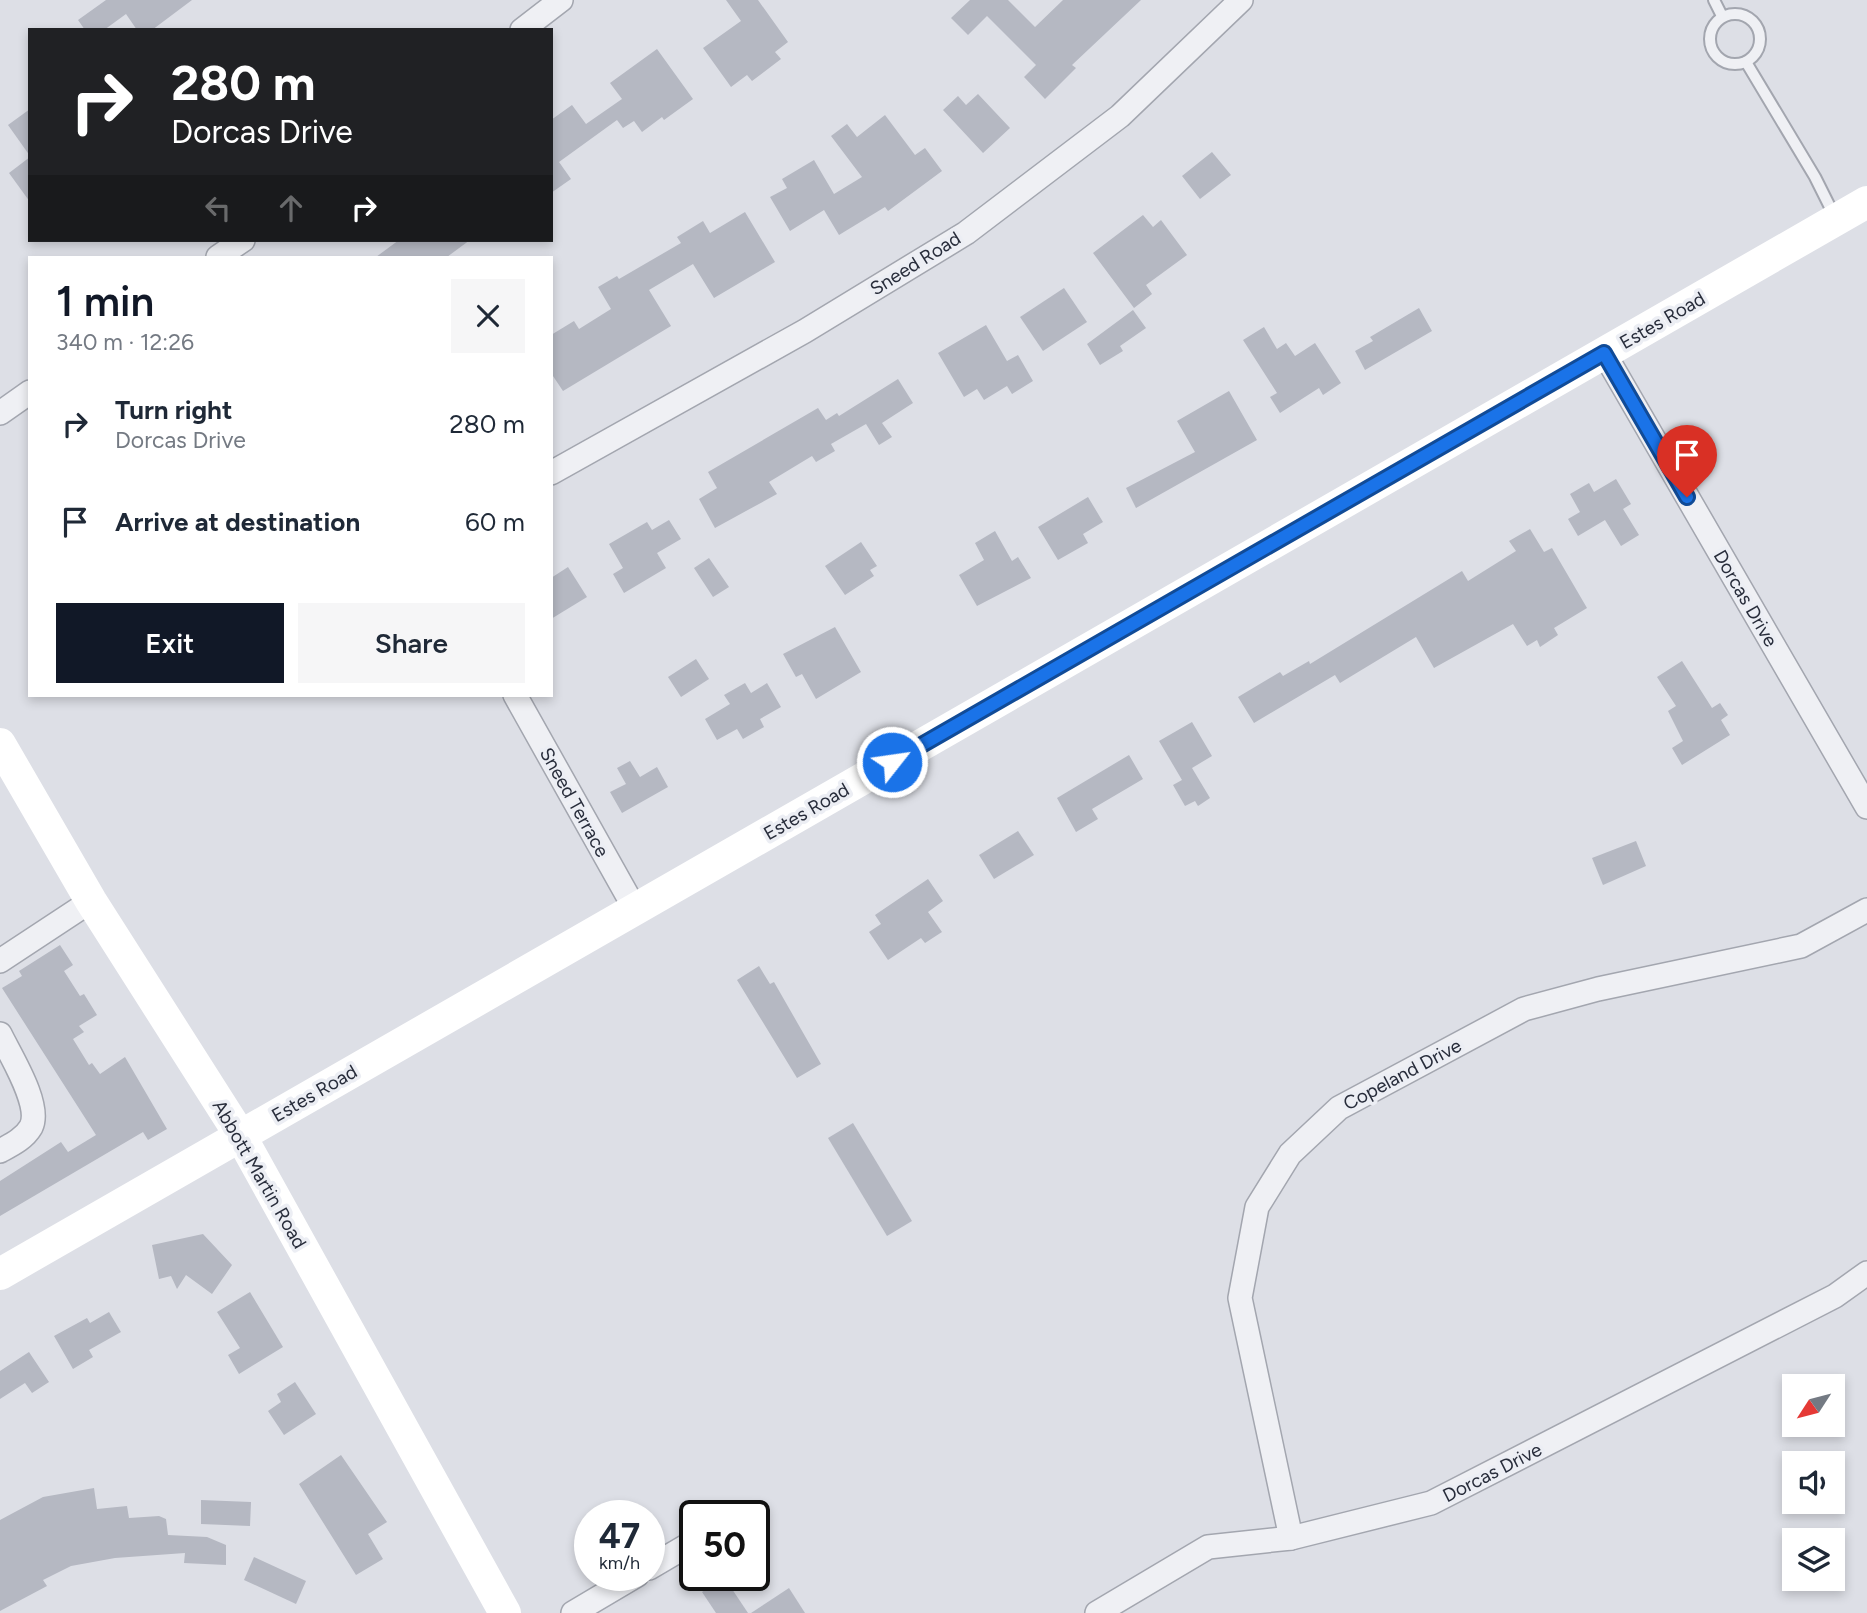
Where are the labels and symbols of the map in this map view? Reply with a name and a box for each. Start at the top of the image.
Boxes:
street label: Sneed Road [866,226,965,300]
street label: Estes Road [1615,287,1709,354]
pin [1657,425,1717,497]
street label: Dorcas Drive [1709,546,1783,651]
position arrow [855,725,929,799]
street label: Sneed Terrace [535,743,614,861]
street label: Estes Road [759,778,853,845]
street label: Copeland Drive [1339,1034,1465,1115]
street label: Estes Road [267,1060,361,1127]
street label: Abbott Martin Road [208,1096,312,1253]
north arrow [1782,1374,1844,1437]
street label: Dorcas Drive [1439,1438,1546,1507]
speed limit sign: 50 [679,1500,770,1591]

